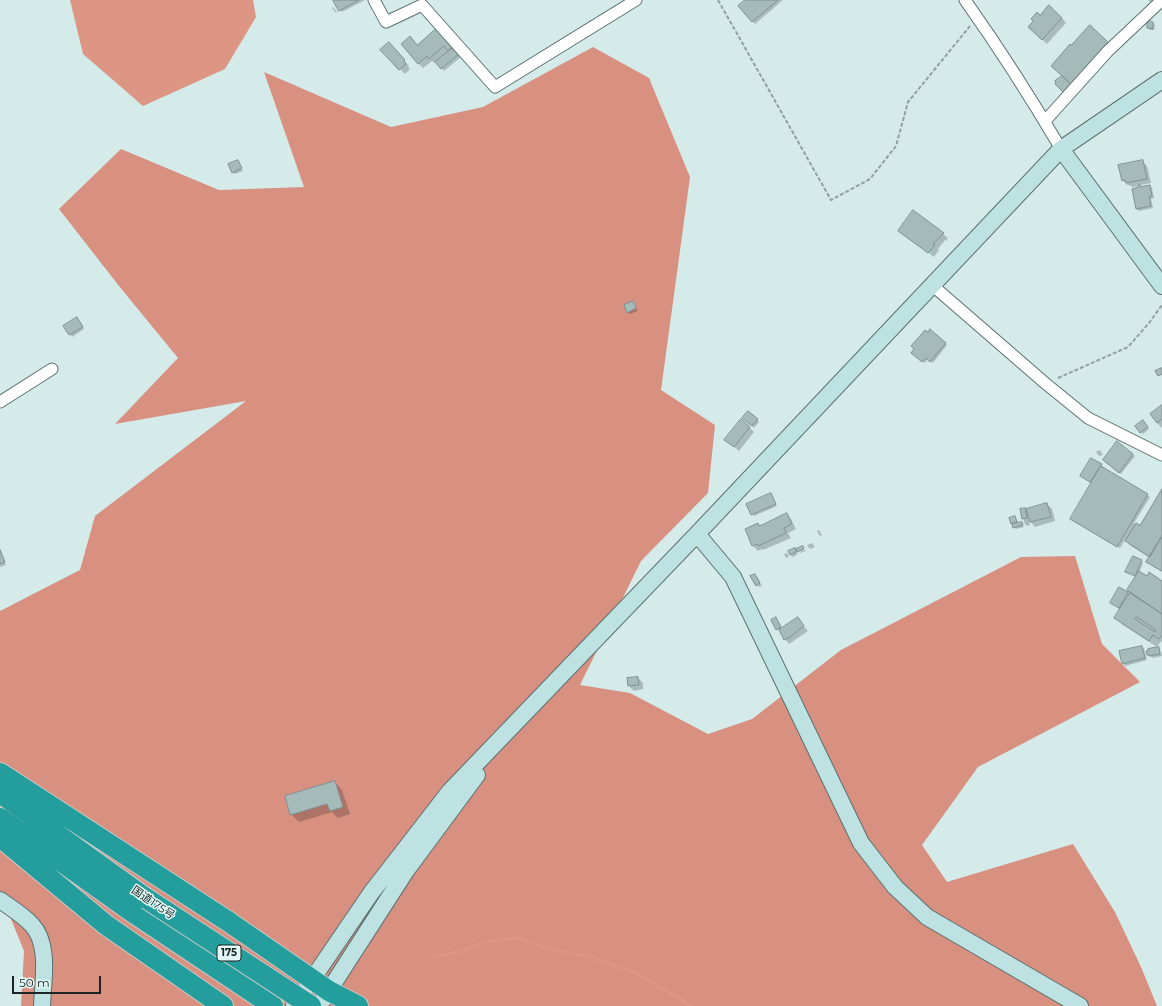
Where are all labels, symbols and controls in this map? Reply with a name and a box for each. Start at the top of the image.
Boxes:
street label: 国道175号 [129,884,177,922]
road number: 175 [217,945,241,961]
scale bar [14,968,103,994]
text: 50 m [19,975,50,990]

